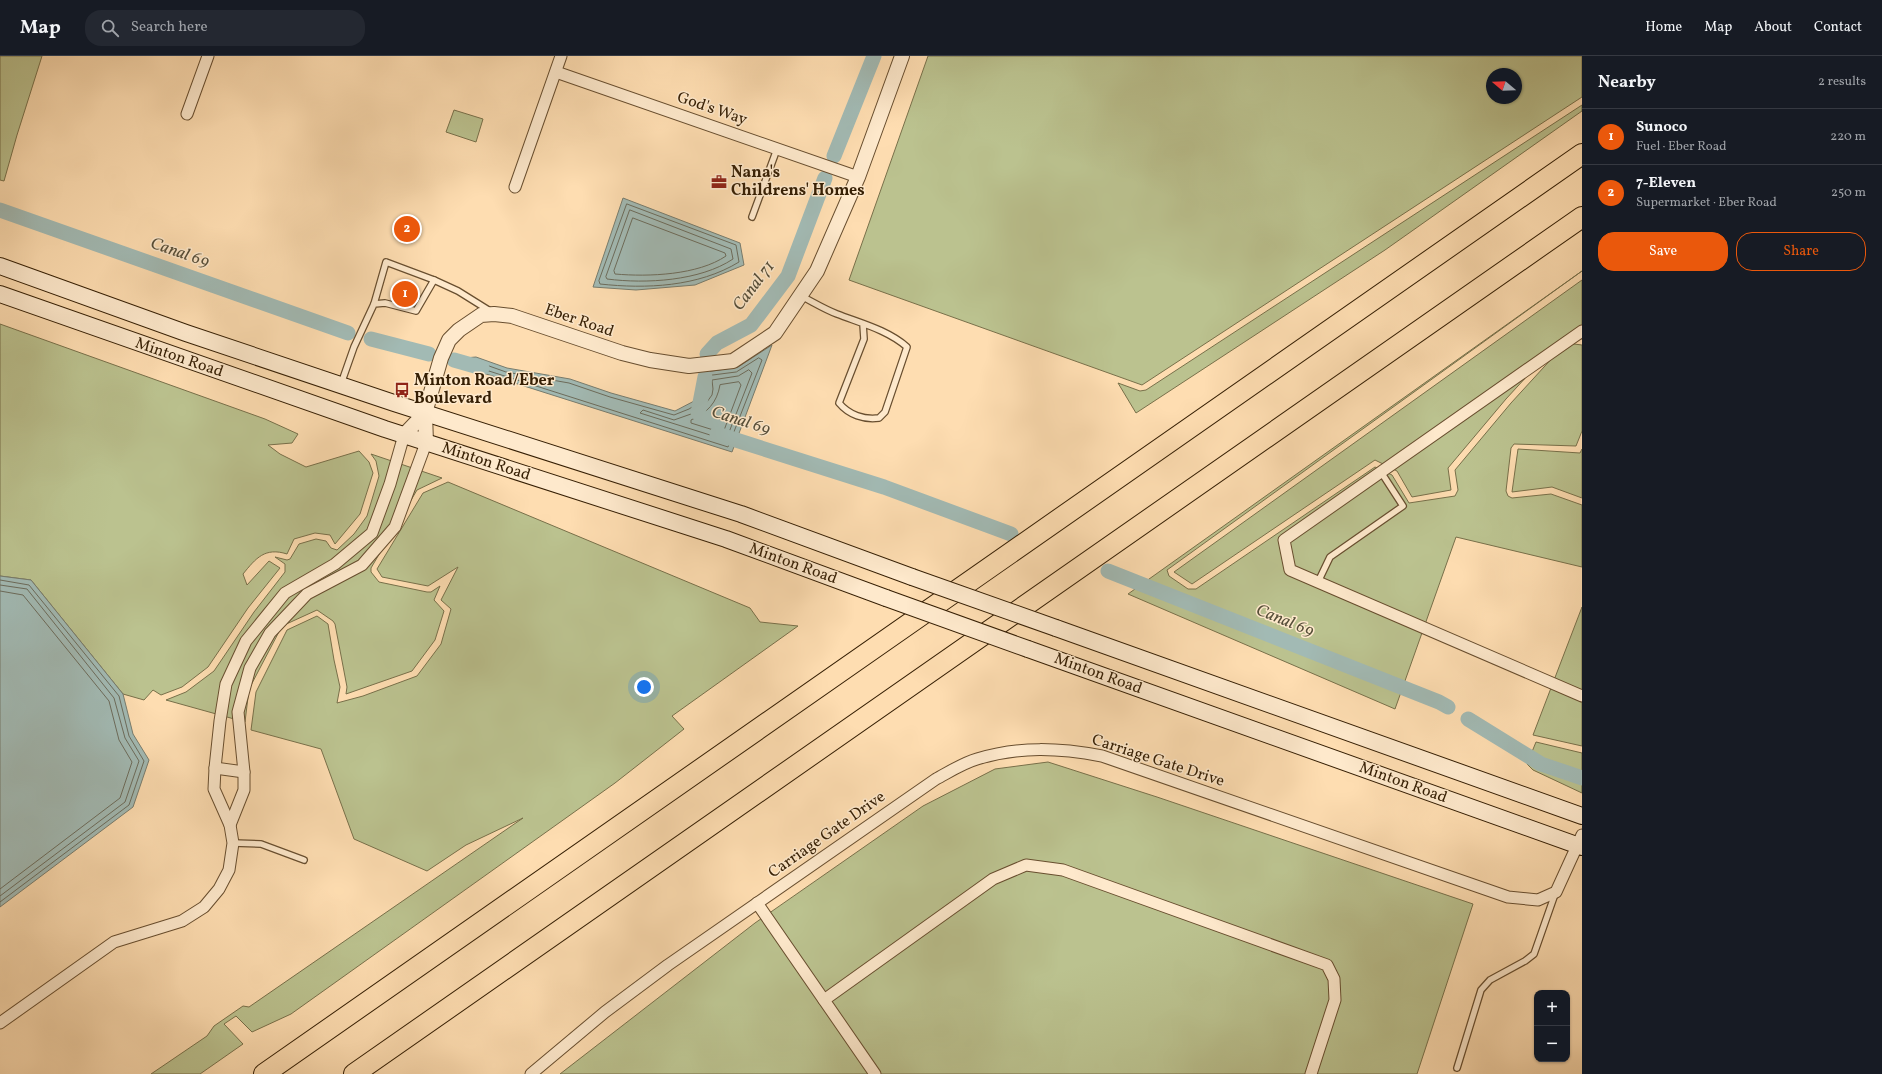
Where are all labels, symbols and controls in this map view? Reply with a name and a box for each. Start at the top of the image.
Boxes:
search box [85,10,365,46]
text: Map [20,15,61,41]
icon: search [99,17,121,39]
text: Search here [131,17,208,38]
text: Home [1645,18,1682,37]
text: Map [1704,18,1732,37]
text: About [1754,18,1792,37]
text: Contact [1814,18,1862,37]
north arrow [1486,68,1522,104]
text: Nearby [1598,71,1656,94]
text: 2 results [1818,73,1866,91]
street label: God's Way [674,87,750,131]
text: Sunoco [1636,117,1687,138]
text: 1 [1608,128,1614,146]
text: 220 m [1830,128,1866,146]
text: Fuel · Eber Road [1636,138,1727,156]
place label: Nana's Childrens' Homes [731,162,865,202]
office icon: Nana's Childrens' Homes [710,173,728,191]
text: 7-Eleven [1636,173,1696,194]
text: 2 [1608,184,1614,202]
text: 250 m [1831,184,1866,202]
text: Supermarket · Eber Road [1636,194,1777,212]
pin: 2 [394,214,420,244]
water label: Canal 69 [147,232,213,274]
button: Save [1598,232,1728,271]
button: Share [1736,232,1866,271]
water label: Canal 71 [728,256,780,316]
pin: 1 [392,279,418,309]
street label: Eber Road [541,299,617,343]
street label: Minton Road [132,333,226,383]
place label: Minton Road/Eber Boulevard [414,370,555,410]
bus stop icon: Minton Road/Eber Boulevard [393,381,411,399]
water label: Canal 69 [708,401,774,441]
street label: Minton Road [439,437,533,487]
street label: Minton Road [746,538,840,590]
water label: Canal 69 [1252,599,1318,643]
street label: Minton Road [1051,648,1145,700]
your location [634,677,654,697]
street label: Carriage Gate Drive [1089,729,1227,793]
street label: Minton Road [1356,757,1450,809]
street label: Carriage Gate Drive [764,786,890,884]
map controls [1534,990,1570,1062]
button: + [1534,990,1570,1026]
button: − [1534,1026,1570,1062]

